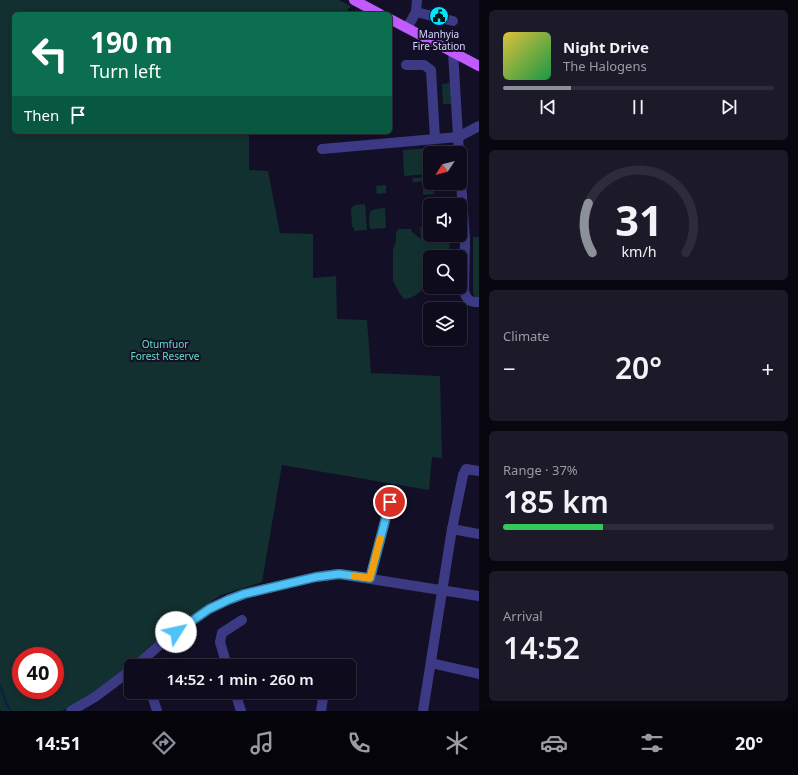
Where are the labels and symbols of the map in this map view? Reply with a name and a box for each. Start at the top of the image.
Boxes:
public building icon: Manhyia Fire Station [428,5,450,27]
place label: Manhyia Fire Station [412,27,466,53]
north arrow [423,146,467,190]
park label: Otumfuor Forest Reserve [131,337,200,363]
pin [373,485,407,519]
position arrow [155,611,197,653]
speed limit sign: 40 [12,647,64,699]

